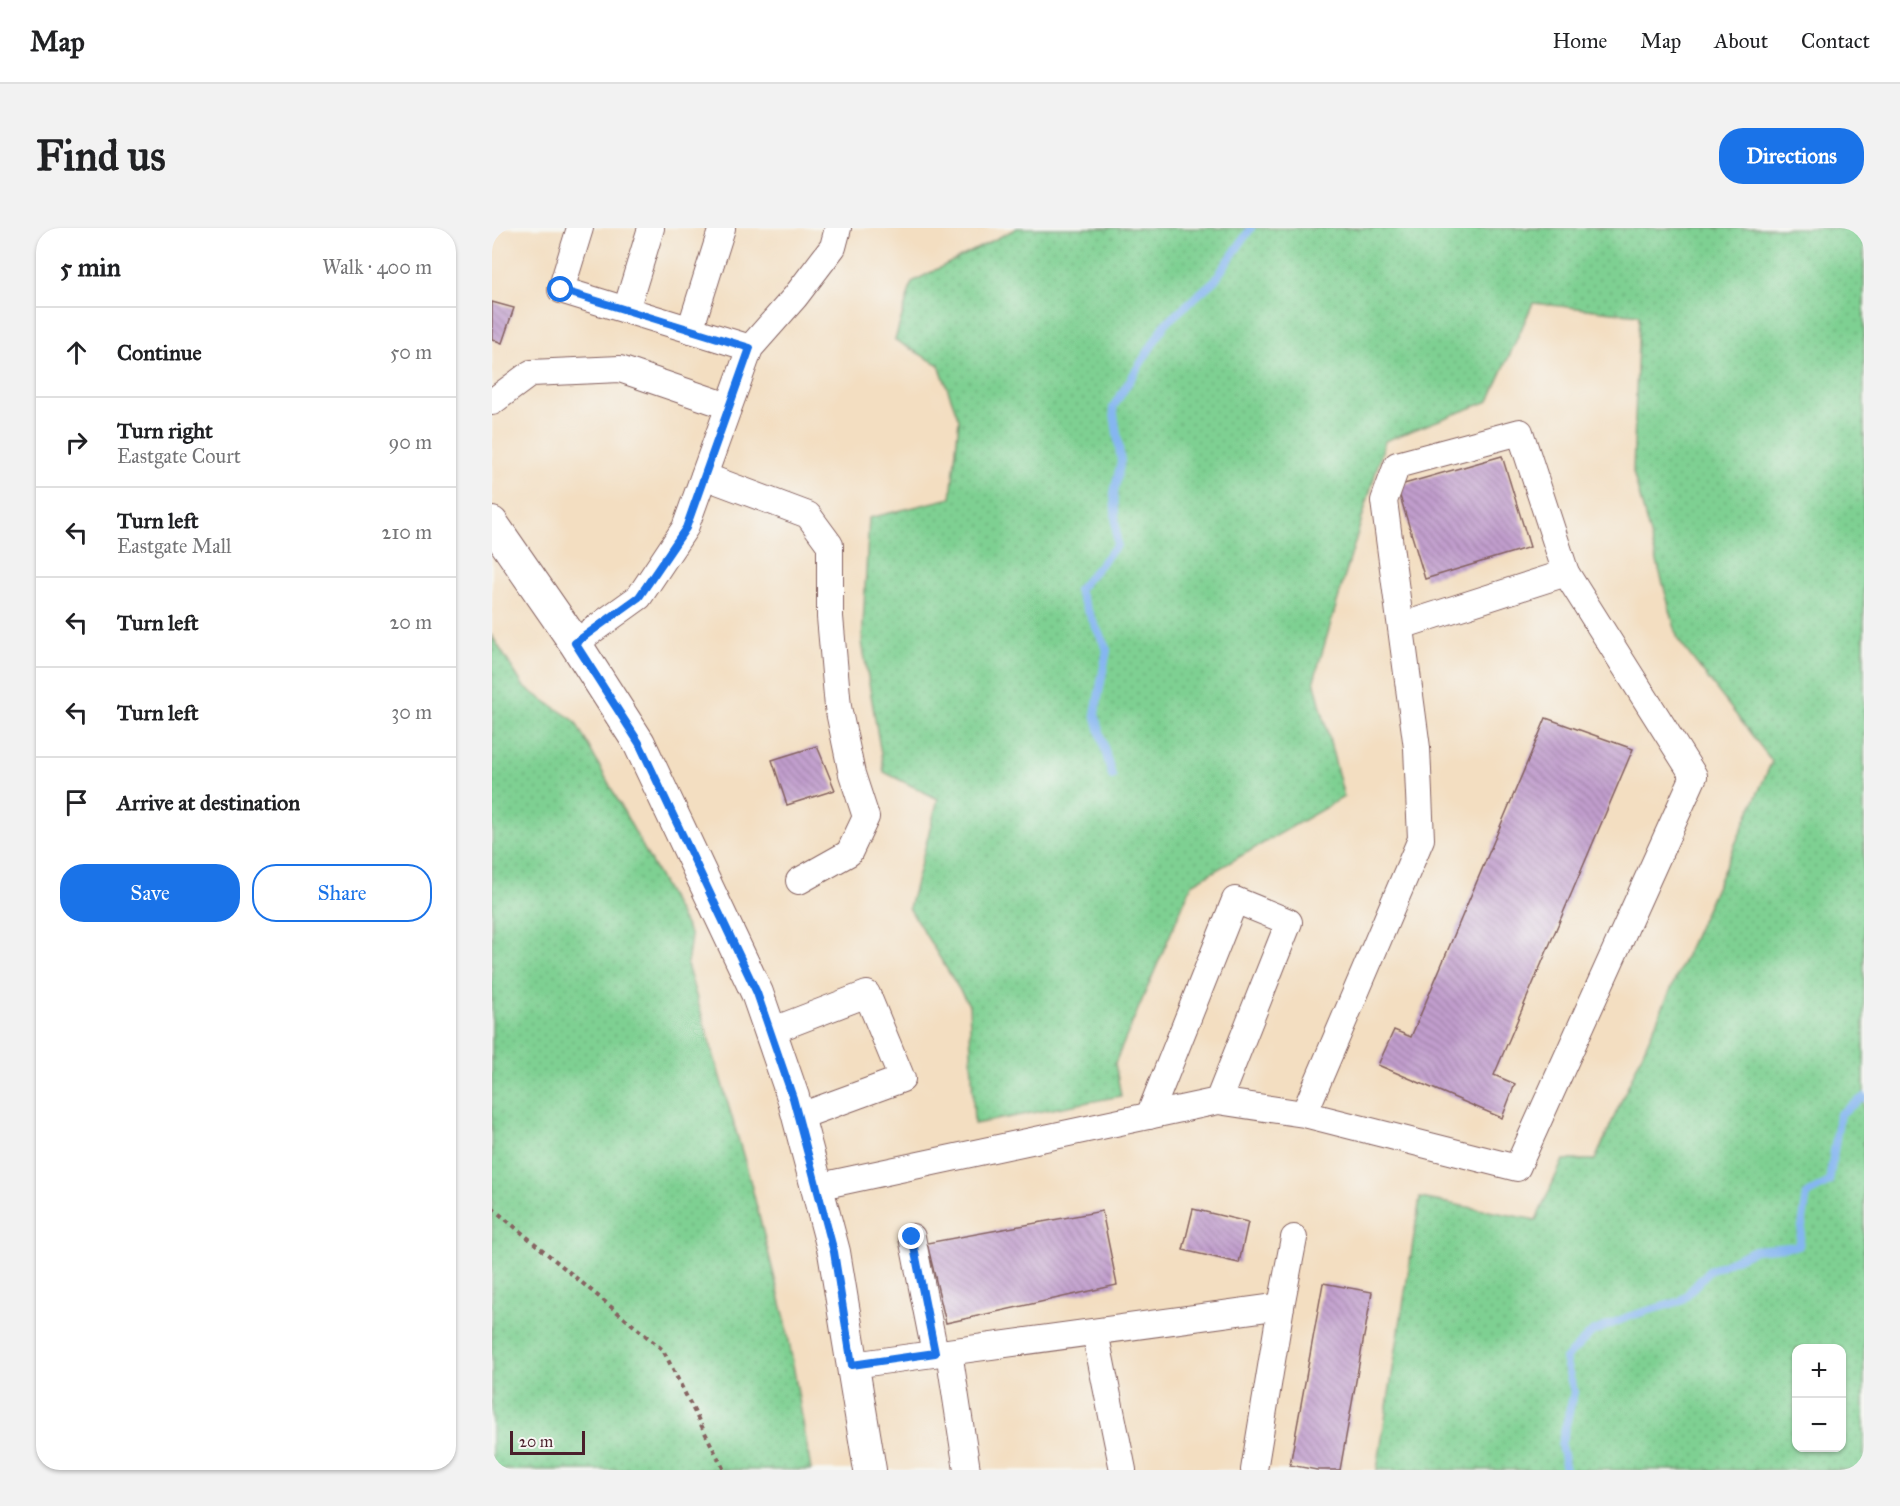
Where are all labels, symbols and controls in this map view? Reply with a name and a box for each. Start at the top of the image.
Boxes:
text: Map [30,24,85,59]
text: Home [1552,28,1607,54]
text: Map [1640,28,1681,54]
text: About [1714,28,1768,54]
text: Contact [1801,28,1870,54]
button: Directions [1719,128,1864,184]
text: Find us [36,130,166,182]
text: 5 min [60,251,121,283]
text: Walk · 400 m [322,255,432,279]
route start [547,276,573,302]
icon: ahead [60,336,93,369]
text: Continue [117,339,202,366]
text: 50 m [390,340,432,364]
text: Turn right [117,417,213,444]
icon: right [60,426,93,459]
text: 90 m [389,430,432,454]
text: Eastgate Court [117,444,241,468]
text: Turn left [117,507,199,534]
icon: left [60,516,93,549]
text: 210 m [382,520,432,544]
text: Eastgate Mall [117,534,232,558]
icon: left [60,606,93,639]
text: Turn left [117,609,199,636]
text: 20 m [389,610,432,634]
icon: left [60,696,93,729]
text: Turn left [117,699,199,726]
text: 30 m [391,700,432,724]
icon: arrive [60,786,93,819]
text: Arrive at destination [117,789,300,816]
button: Save [60,864,240,922]
button: Share [252,864,432,922]
route end [898,1223,924,1249]
map controls [1792,1344,1846,1452]
button: + [1792,1344,1846,1398]
button: − [1792,1398,1846,1452]
scale bar [510,1428,585,1456]
text: 20 m [519,1432,553,1451]

